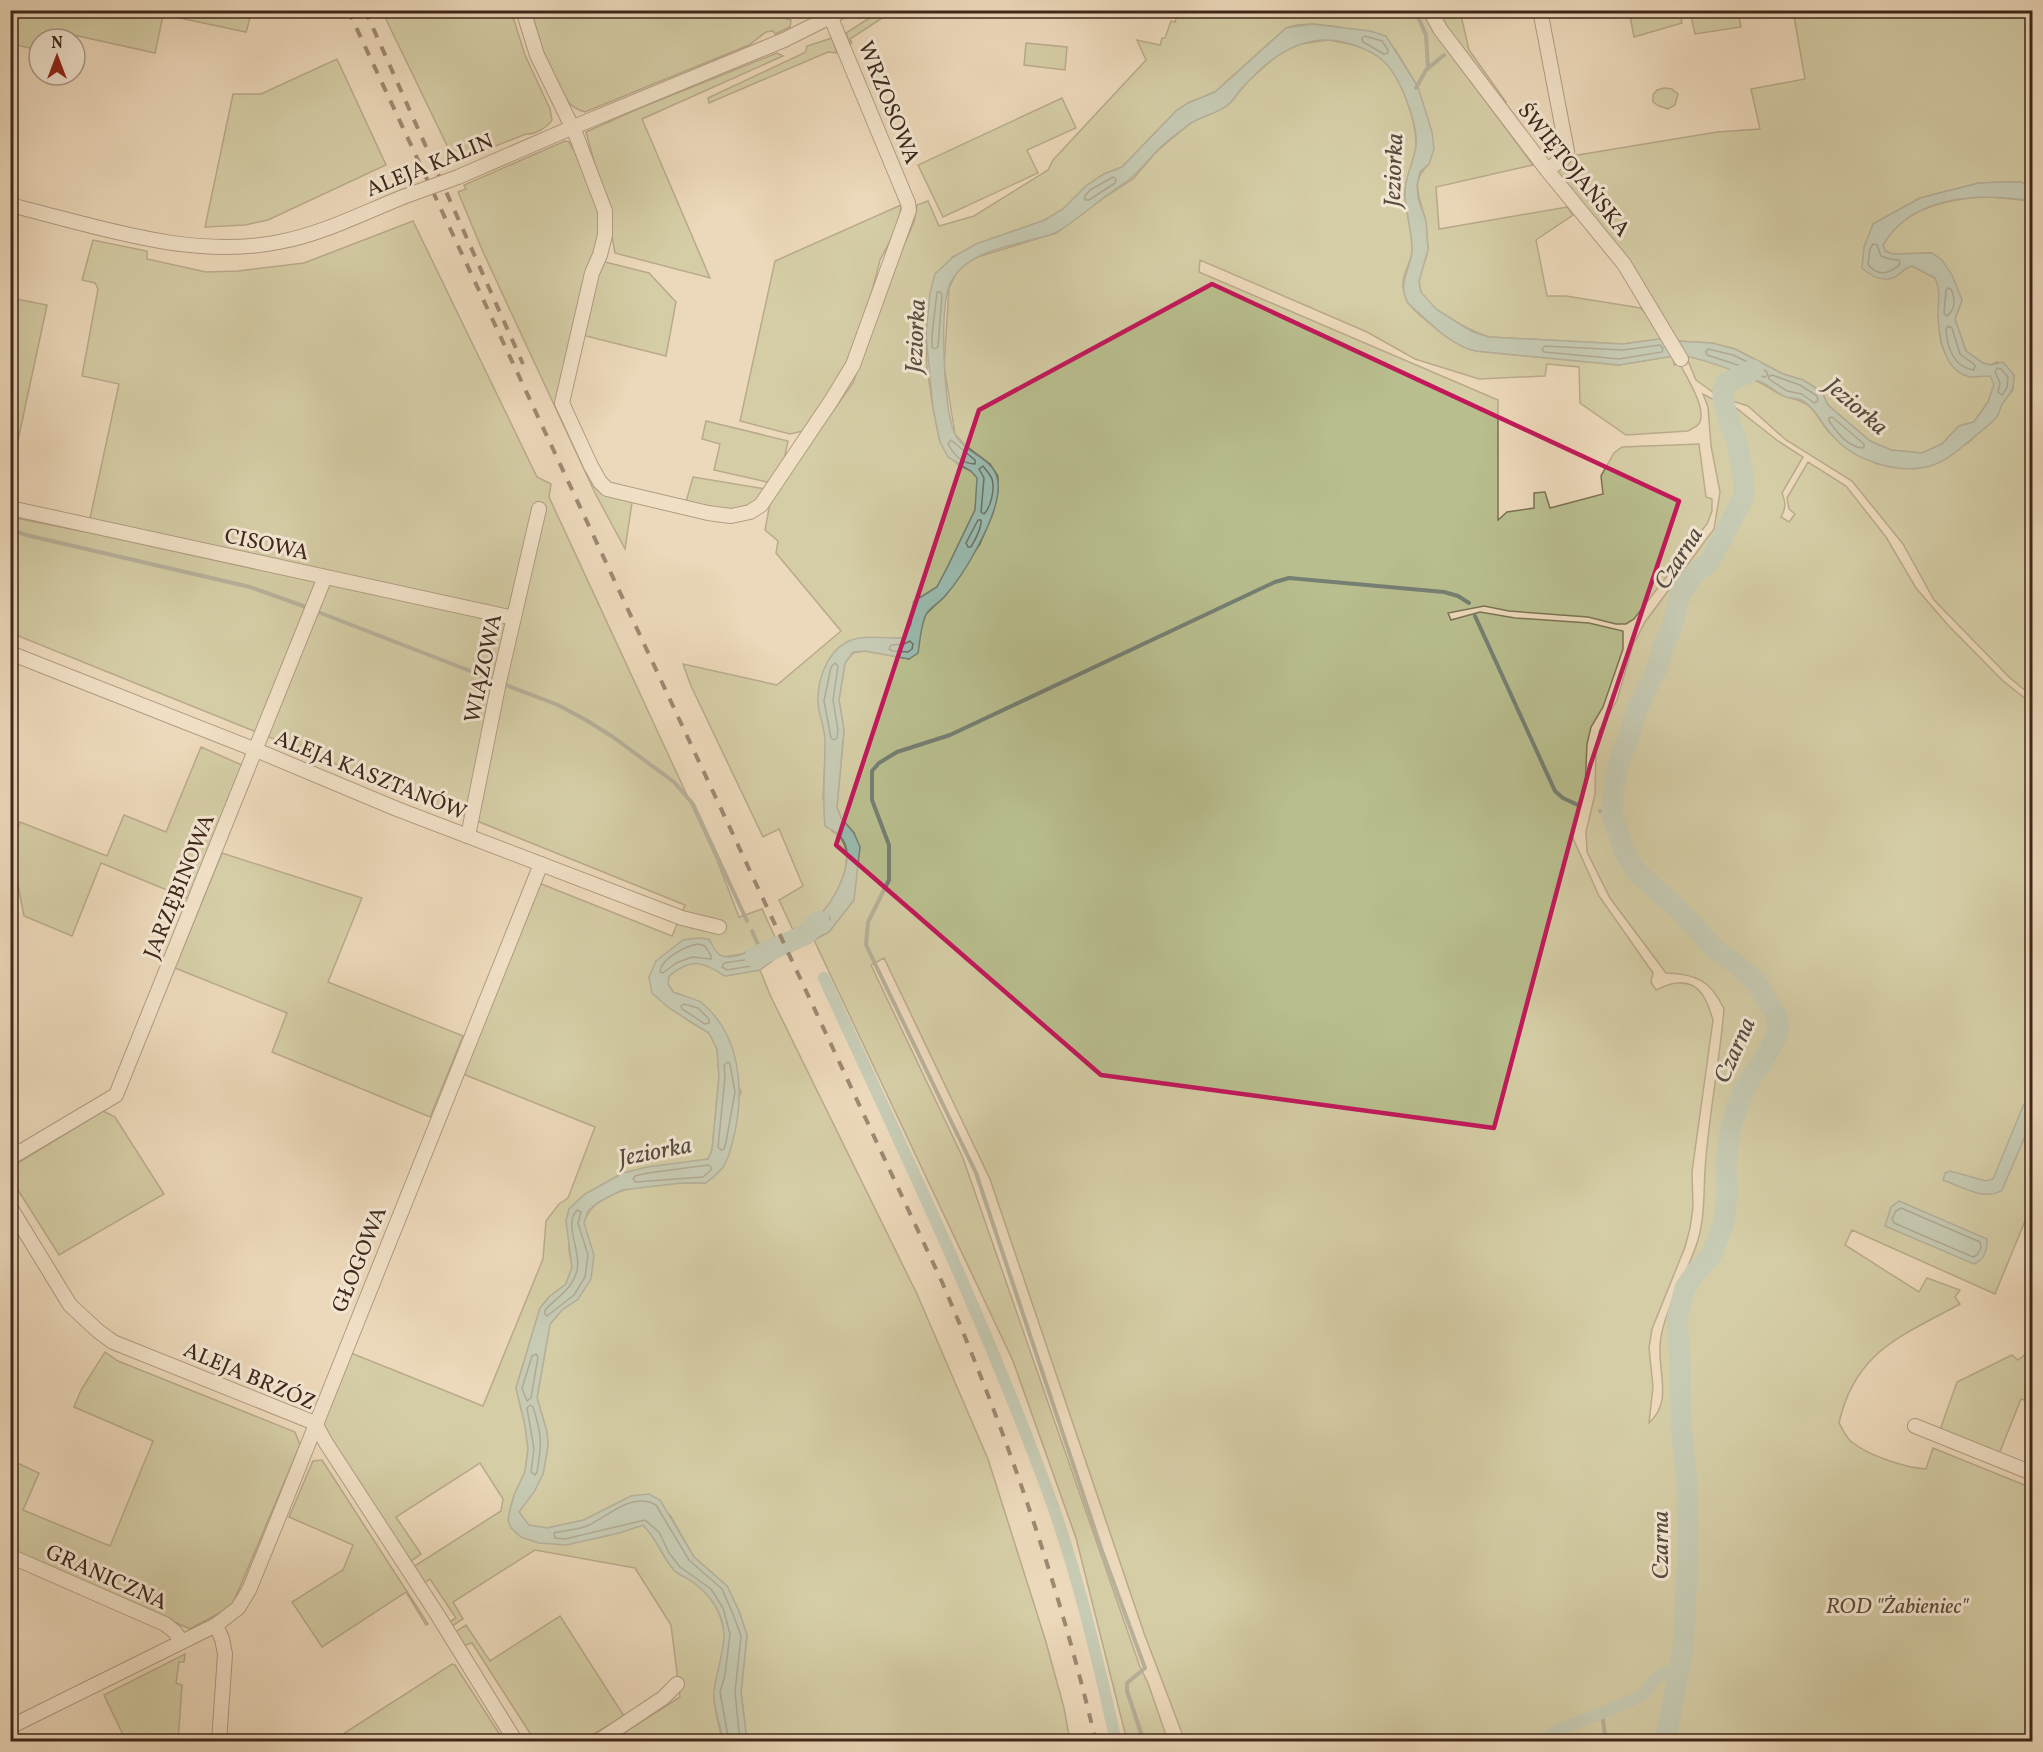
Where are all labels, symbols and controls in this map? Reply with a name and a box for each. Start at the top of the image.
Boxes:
north arrow [27,27,87,87]
text: N [51,33,63,55]
street label: WRZOSOWA [849,37,926,169]
street label: ŚWIĘTOJAŃSKA [1509,97,1637,244]
street label: ALEJA KALIN [362,127,498,206]
water label: Jeziorka [1377,133,1413,210]
water label: Jeziorka [898,298,936,376]
water label: Jeziorka [1815,369,1895,445]
street label: CISOWA [221,521,311,569]
water label: Czarna [1647,521,1713,597]
street label: WIĄZOWA [458,611,511,726]
street label: ALEJA KASZTANÓW [269,724,471,829]
street label: JARZĘBINOWA [137,810,224,964]
water label: Czarna [1706,1012,1765,1089]
water label: Jeziorka [614,1129,695,1177]
street label: GŁOGOWA [325,1202,396,1318]
street label: ALEJA BRZÓZ [178,1336,320,1419]
water label: Czarna [1645,1511,1679,1579]
street label: GRANICZNA [40,1538,172,1619]
park label: ROD "Żabieniec" [1826,1592,1969,1623]

